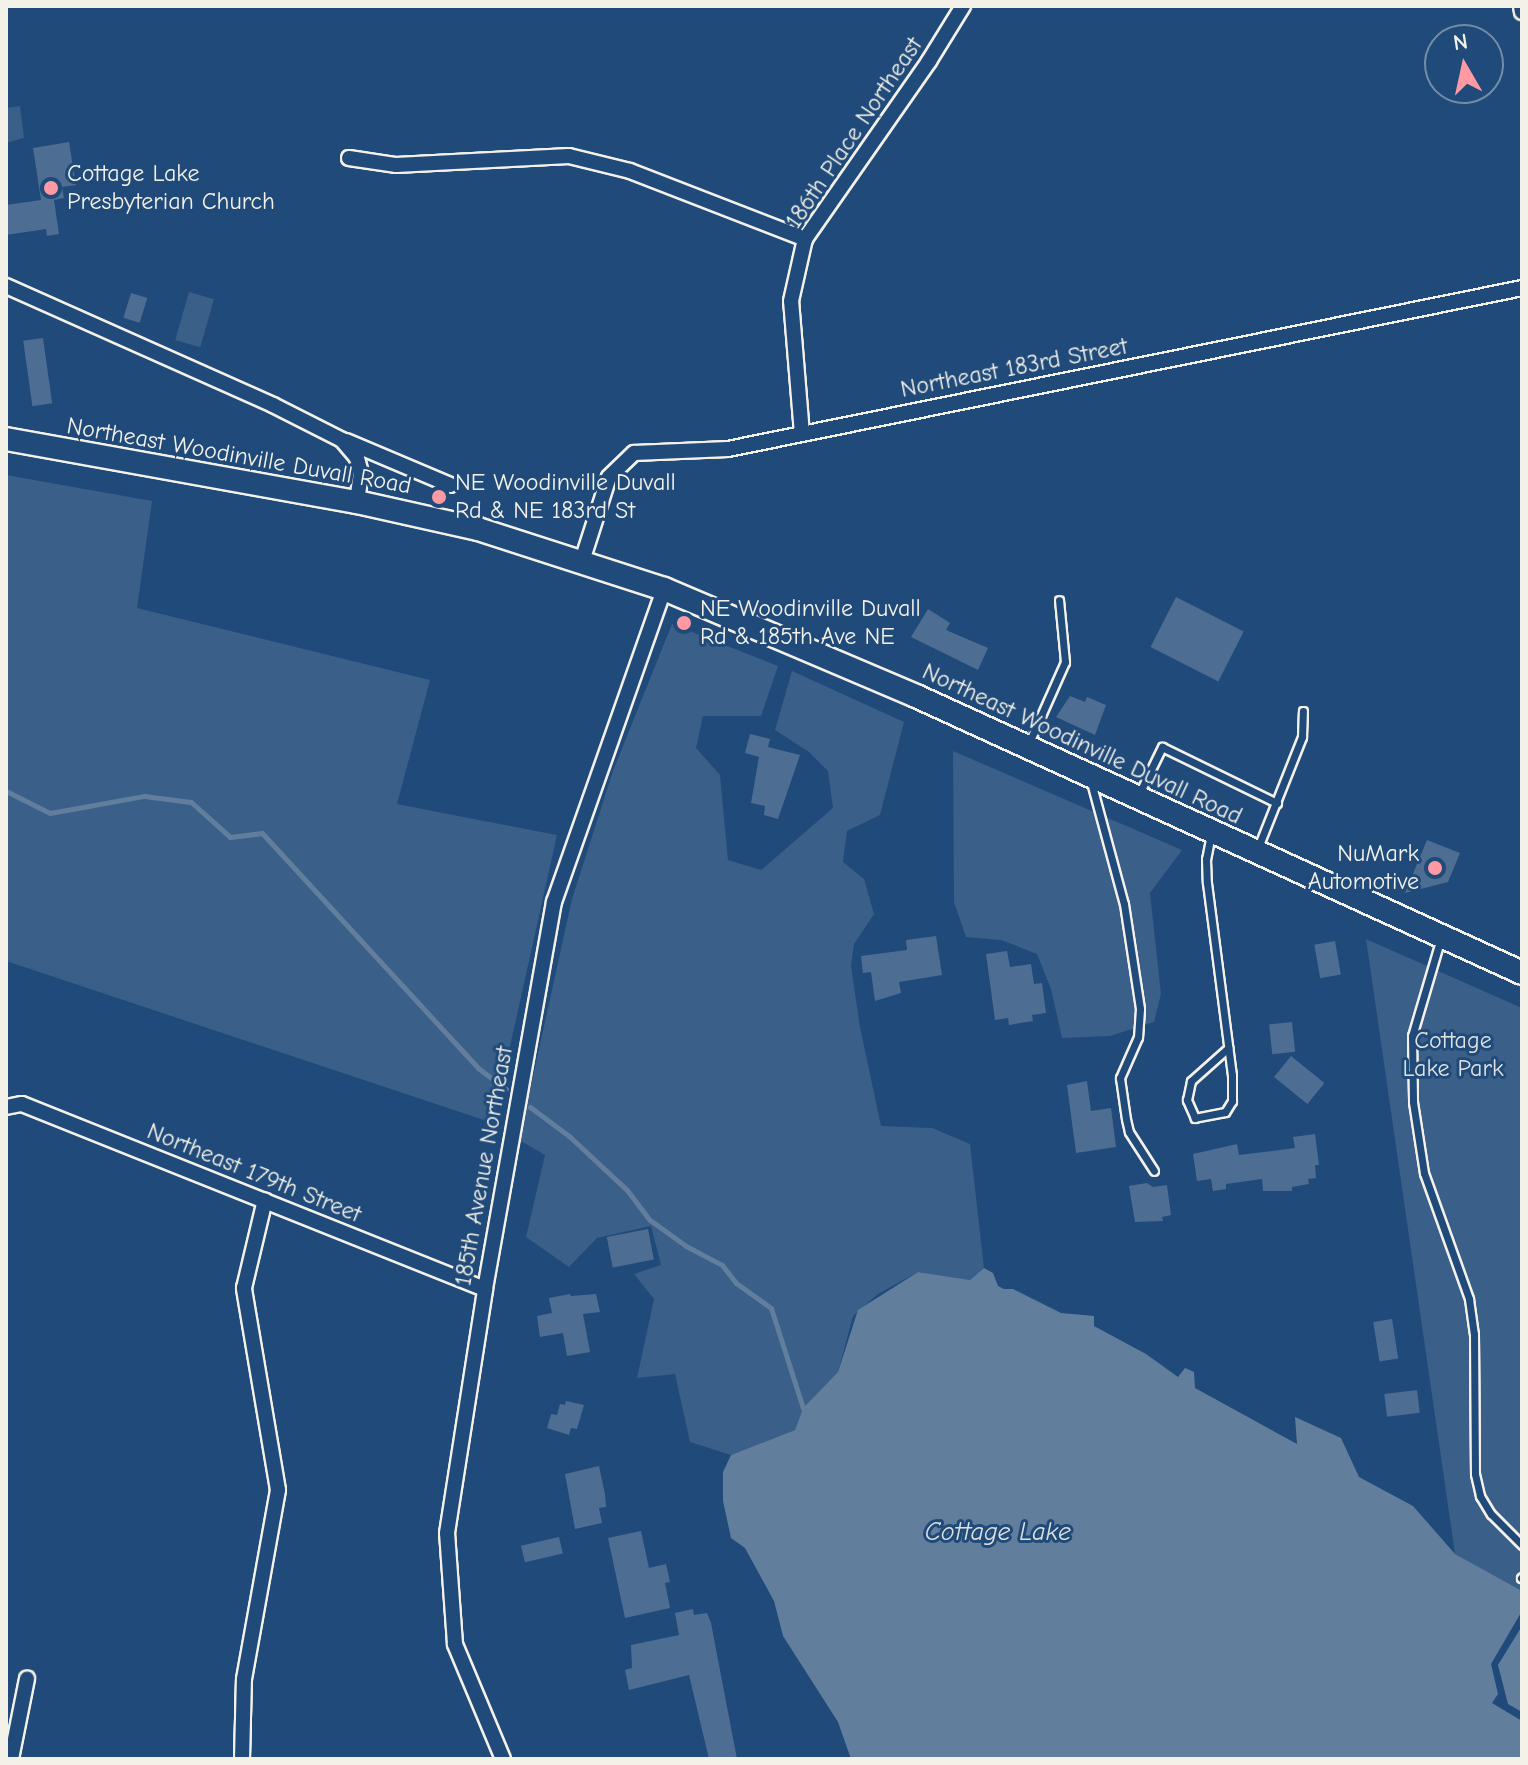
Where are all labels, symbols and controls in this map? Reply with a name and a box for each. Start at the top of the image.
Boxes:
north arrow [1424,24,1504,104]
text: N [1451,28,1470,56]
street label: 186th Place Northeast [779,32,929,234]
place label: Cottage Lake Presbyterian Church [67,160,275,216]
marker: Cottage Lake Presbyterian Church [42,179,60,197]
street label: Northeast 183rd Street [898,332,1130,404]
street label: Northeast Woodinville Duvall Road [64,411,414,501]
place label: NE Woodinville Duvall Rd & NE 183rd St [455,469,676,525]
marker: NE Woodinville Duvall Rd & NE 183rd St [430,488,448,506]
place label: NE Woodinville Duvall Rd & 185th Ave NE [700,595,921,651]
marker: NE Woodinville Duvall Rd & 185th Ave NE [675,614,693,632]
street label: Northeast Woodinville Duvall Road [918,657,1246,831]
place label: NuMark Automotive [1308,840,1419,896]
marker: NuMark Automotive [1426,859,1444,877]
park label: Cottage Lake Park [1402,1027,1504,1083]
street label: 185th Avenue Northeast [449,1044,519,1288]
street label: Northeast 179th Street [143,1117,365,1229]
water label: Cottage Lake [925,1517,1071,1549]

